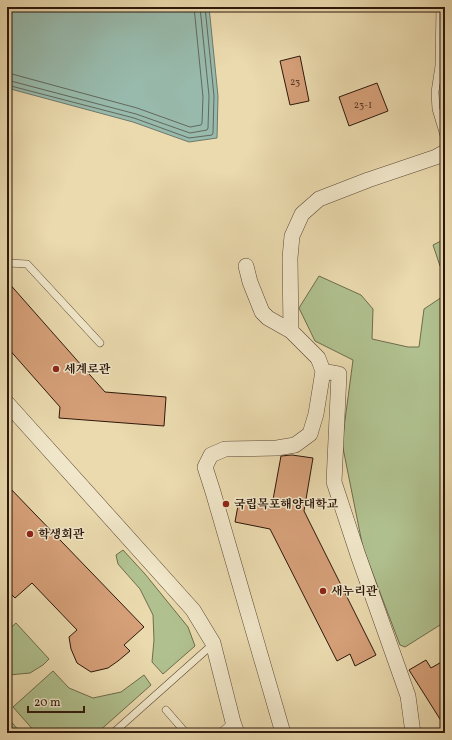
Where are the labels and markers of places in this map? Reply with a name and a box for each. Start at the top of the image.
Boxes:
place label: 세계로관 [64,362,111,378]
marker: 세계로관 [51,364,61,374]
place label: 국립목포해양대학교 [234,497,339,513]
marker: 국립목포해양대학교 [221,499,231,509]
place label: 학생회관 [38,527,85,543]
marker: 학생회관 [25,529,35,539]
place label: 새누리관 [331,584,378,600]
marker: 새누리관 [318,586,328,596]

